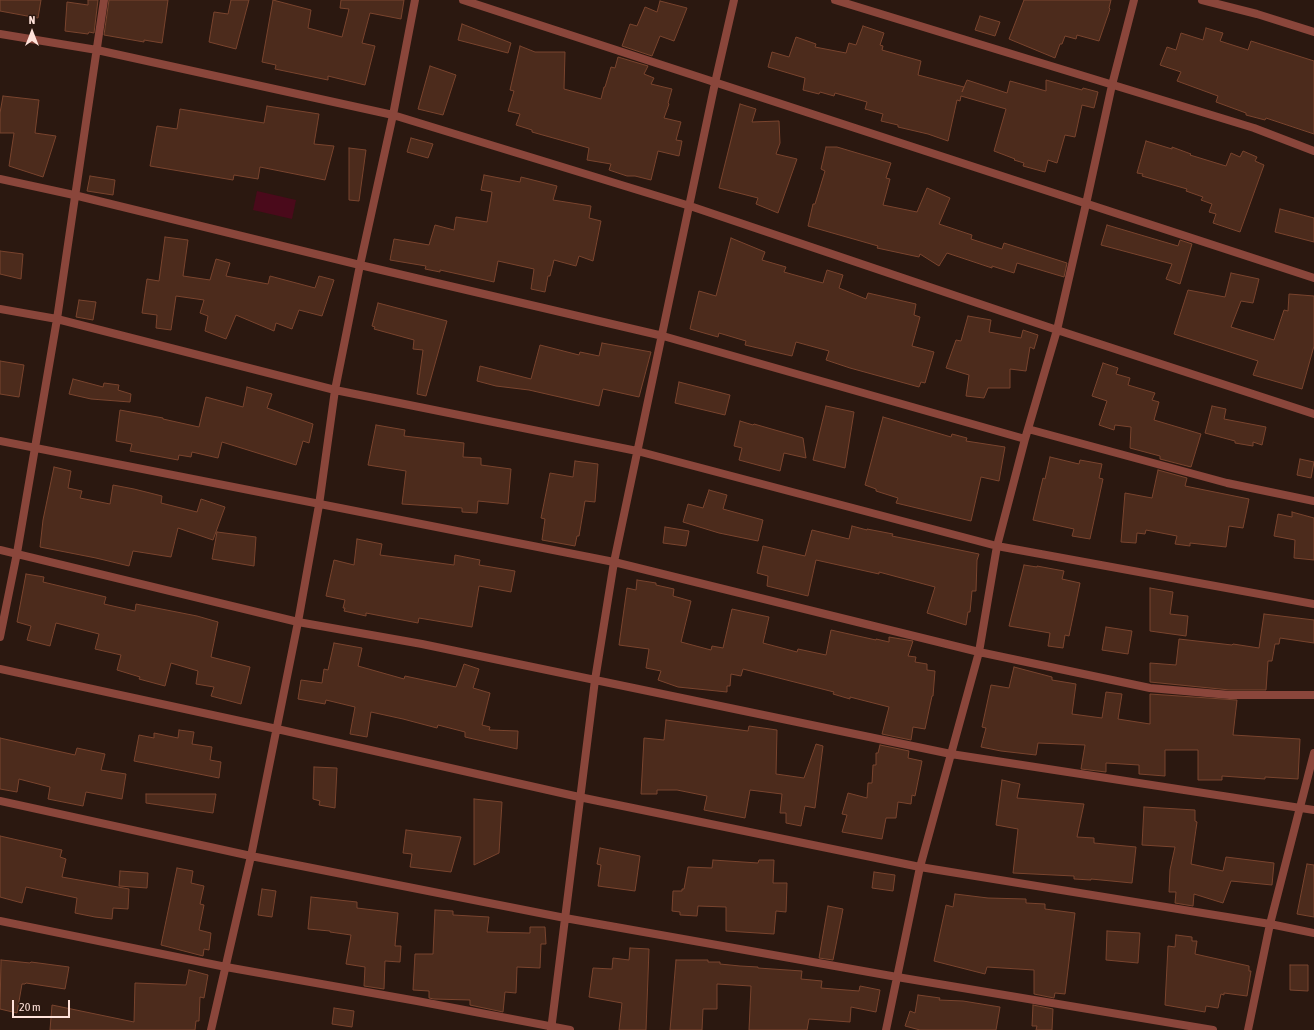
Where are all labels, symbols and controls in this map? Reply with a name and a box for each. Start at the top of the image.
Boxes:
north arrow [12,12,52,52]
text: N [29,14,35,26]
scale bar [14,992,72,1018]
text: 20 m [19,1000,41,1014]

